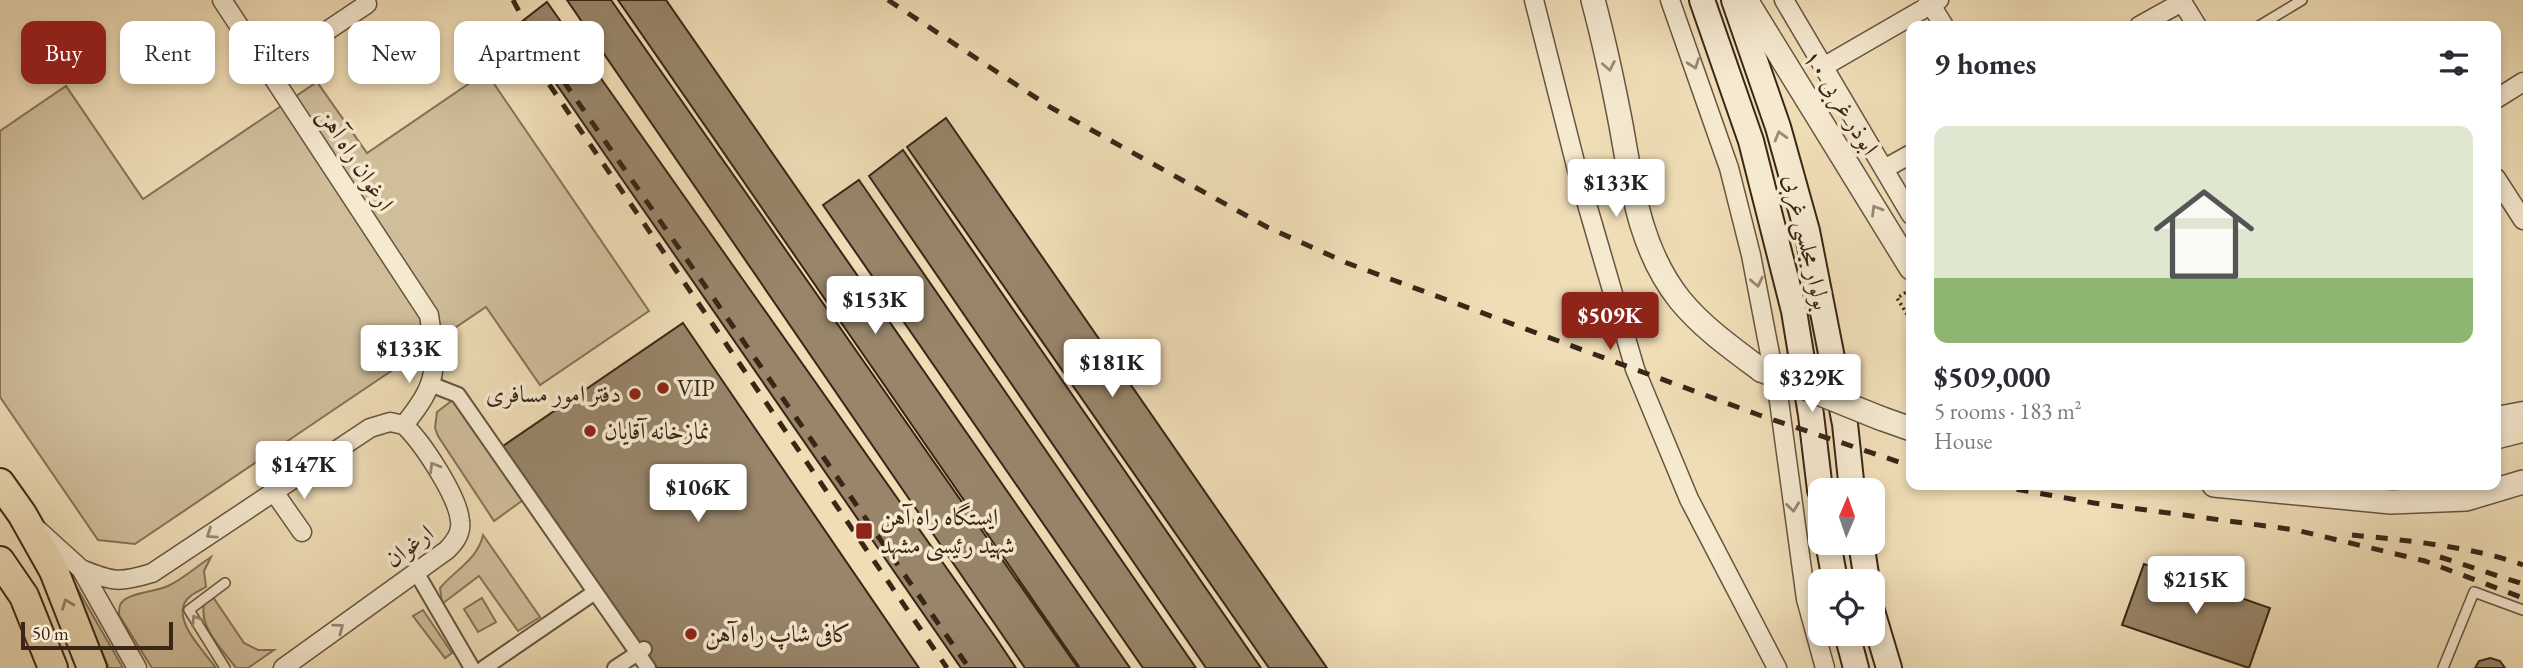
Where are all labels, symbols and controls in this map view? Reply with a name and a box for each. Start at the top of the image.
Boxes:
chip: Buy [21,21,106,84]
chip: Rent [120,21,215,84]
chip: Filters [229,21,334,84]
chip: New [348,21,440,84]
chip: Apartment [454,21,604,84]
street label: ابوذر غربی ۱۰ [1795,43,1886,161]
text: 9 homes [1934,44,2036,83]
icon: filters [2435,44,2473,82]
one-way arrow [1686,57,1700,69]
one-way arrow [1601,60,1616,72]
street label: ارغوان راه آهن [311,101,401,217]
one-way arrow [1774,130,1789,142]
pin: $133K [1567,160,1665,219]
text: $133K [1584,167,1648,197]
street label: بولوار مجلسی غربی [1775,171,1838,313]
icon: home [2141,171,2267,297]
one-way arrow [1871,205,1884,218]
pin: $153K [826,276,924,336]
one-way arrow [1749,276,1763,288]
text: $153K [843,284,907,314]
pin: $509K [1561,292,1659,352]
text: $509K [1578,300,1642,330]
pin: $133K [360,326,458,385]
text: $133K [377,333,441,363]
pin: $181K [1063,340,1161,399]
text: $181K [1080,347,1144,377]
pin: $329K [1763,354,1861,414]
text: $509,000 [1934,357,2050,396]
text: $329K [1780,362,1844,392]
place label: VIP [677,372,715,403]
place label: دفتر امور مسافری [486,378,621,409]
marker: VIP [655,380,671,396]
marker: دفتر امور مسافری [627,386,643,402]
text: 5 rooms · 183 m² [1934,396,2082,426]
place label: نمازخانه آقایان [604,415,710,446]
marker: نمازخانه آقایان [582,423,598,439]
text: House [1934,426,1993,456]
pin: $147K [255,442,353,501]
text: $147K [272,449,336,479]
one-way arrow [430,462,443,475]
pin: $106K [649,464,747,524]
text: $106K [666,472,730,502]
north arrow [1808,478,1885,555]
map controls [1808,478,1885,646]
place label: ایستگاه راه آهن شهید رئیسی مشهد [880,501,1015,562]
one-way arrow [1785,501,1800,513]
street label: ارغوان [378,517,439,574]
marker: ایستگاه راه آهن شهید رئیسی مشهد [854,521,874,541]
one-way arrow [206,526,219,538]
pin: $215K [2147,556,2245,616]
text: $215K [2164,564,2228,594]
button: locate [1808,569,1885,646]
one-way arrow [61,599,75,611]
one-way arrow [191,614,204,627]
place label: کافی شاپ راه آهن [705,618,851,650]
scale bar [21,619,173,651]
text: 50 m [32,621,69,646]
one-way arrow [331,624,344,636]
marker: کافی شاپ راه آهن [683,626,699,642]

